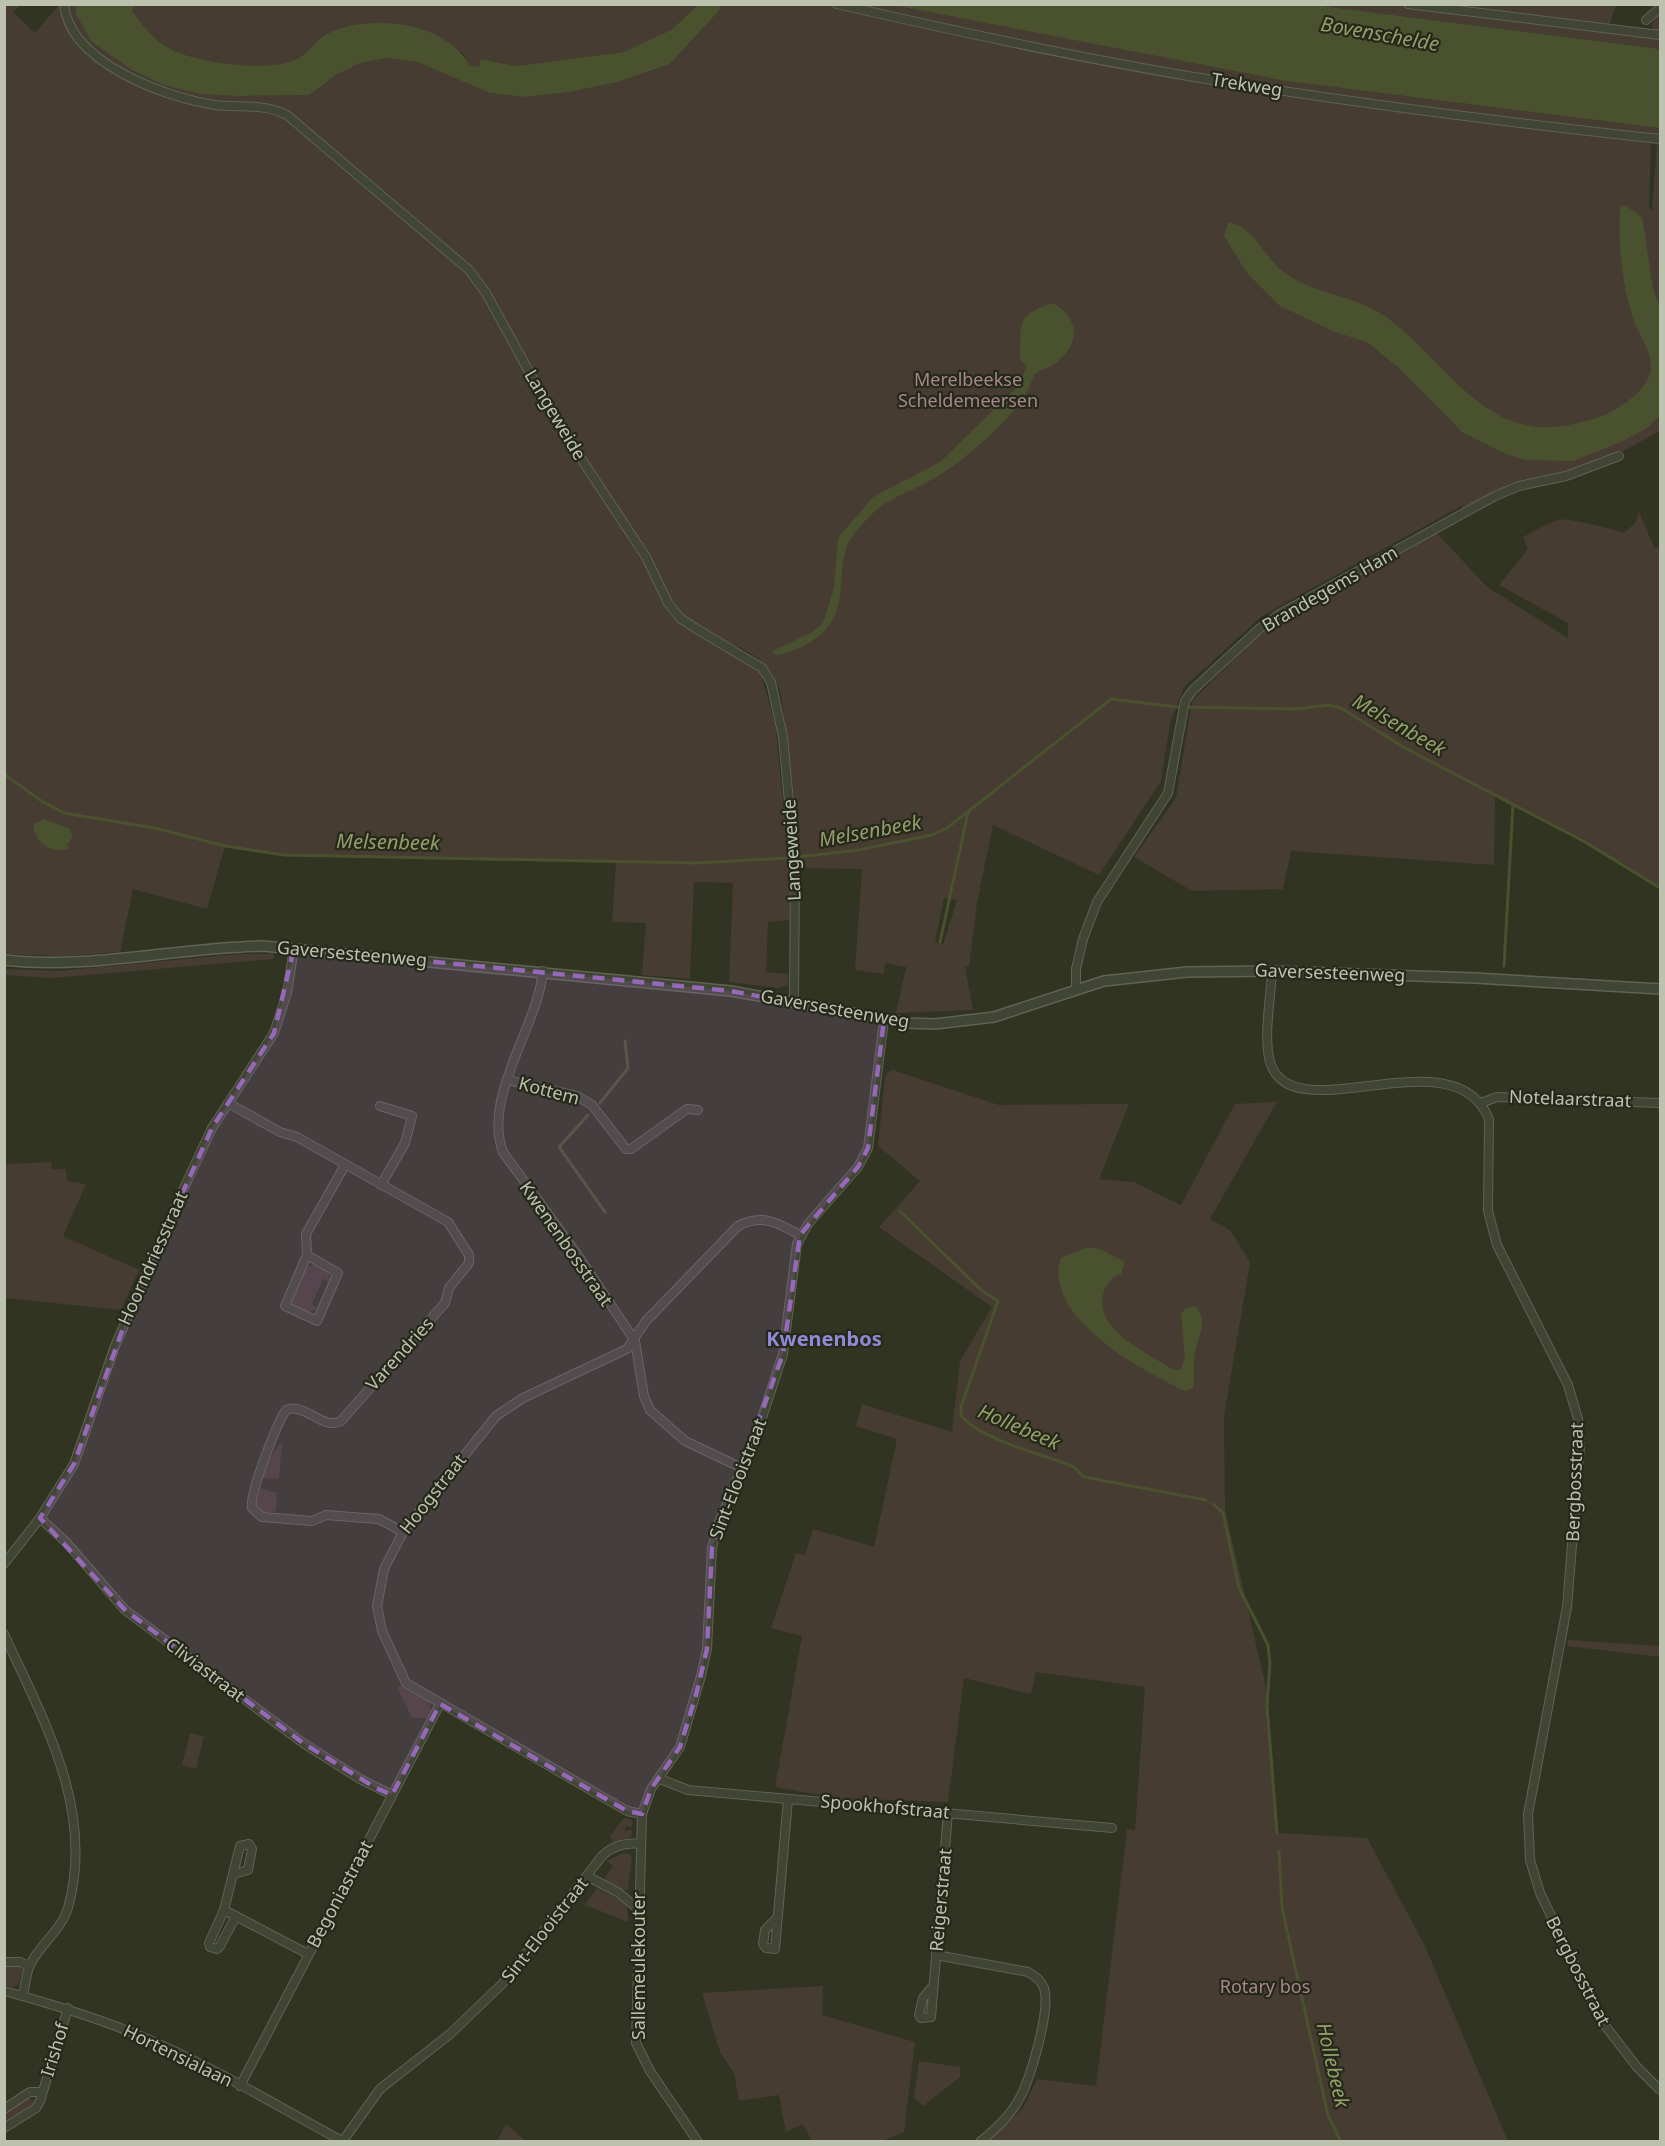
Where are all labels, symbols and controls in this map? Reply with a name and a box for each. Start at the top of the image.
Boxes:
water label: Bovenschelde [1319,10,1441,57]
street label: Trekweg [1210,67,1284,101]
street label: Langeweide [519,365,592,464]
park label: Merelbeekse Scheldemeersen [898,367,1038,412]
street label: Brandegems Ham [1257,540,1402,637]
water label: Melsenbeek [1348,687,1452,763]
street label: Langeweide [776,799,806,901]
water label: Melsenbeek [817,808,924,853]
water label: Melsenbeek [336,827,441,856]
street label: Gaversesteenweg [276,934,428,972]
street label: Gaversesteenweg [1254,957,1406,987]
street label: Gaversesteenweg [759,983,911,1033]
street label: Kottem [516,1070,582,1110]
street label: Notelaarstraat [1508,1084,1632,1112]
street label: Kwenenbosstraat [515,1176,619,1311]
street label: Hoorndriesstraat [112,1186,193,1328]
street label: Varendries [360,1312,439,1395]
district label: Kwenenbos [766,1325,882,1352]
water label: Hollebeek [974,1397,1065,1456]
street label: Sint-Elooistraat [703,1414,771,1543]
street label: Bergbosstraat [1560,1421,1588,1542]
street label: Hoogstraat [393,1448,471,1538]
street label: Cliviastraat [161,1632,251,1707]
street label: Spookhofstraat [820,1788,951,1824]
street label: Begoniastraat [301,1835,378,1952]
street label: Reigerstraat [924,1847,957,1953]
street label: Sint-Elooistraat [495,1871,593,1987]
street label: Sallemeulekouter [626,1891,650,2040]
street label: Bergbosstraat [1541,1912,1617,2030]
park label: Rotary bos [1220,1974,1310,1998]
street label: Hortensialaan [120,2018,237,2092]
street label: Irishof [35,2019,74,2080]
water label: Hollebeek [1311,2020,1357,2111]

